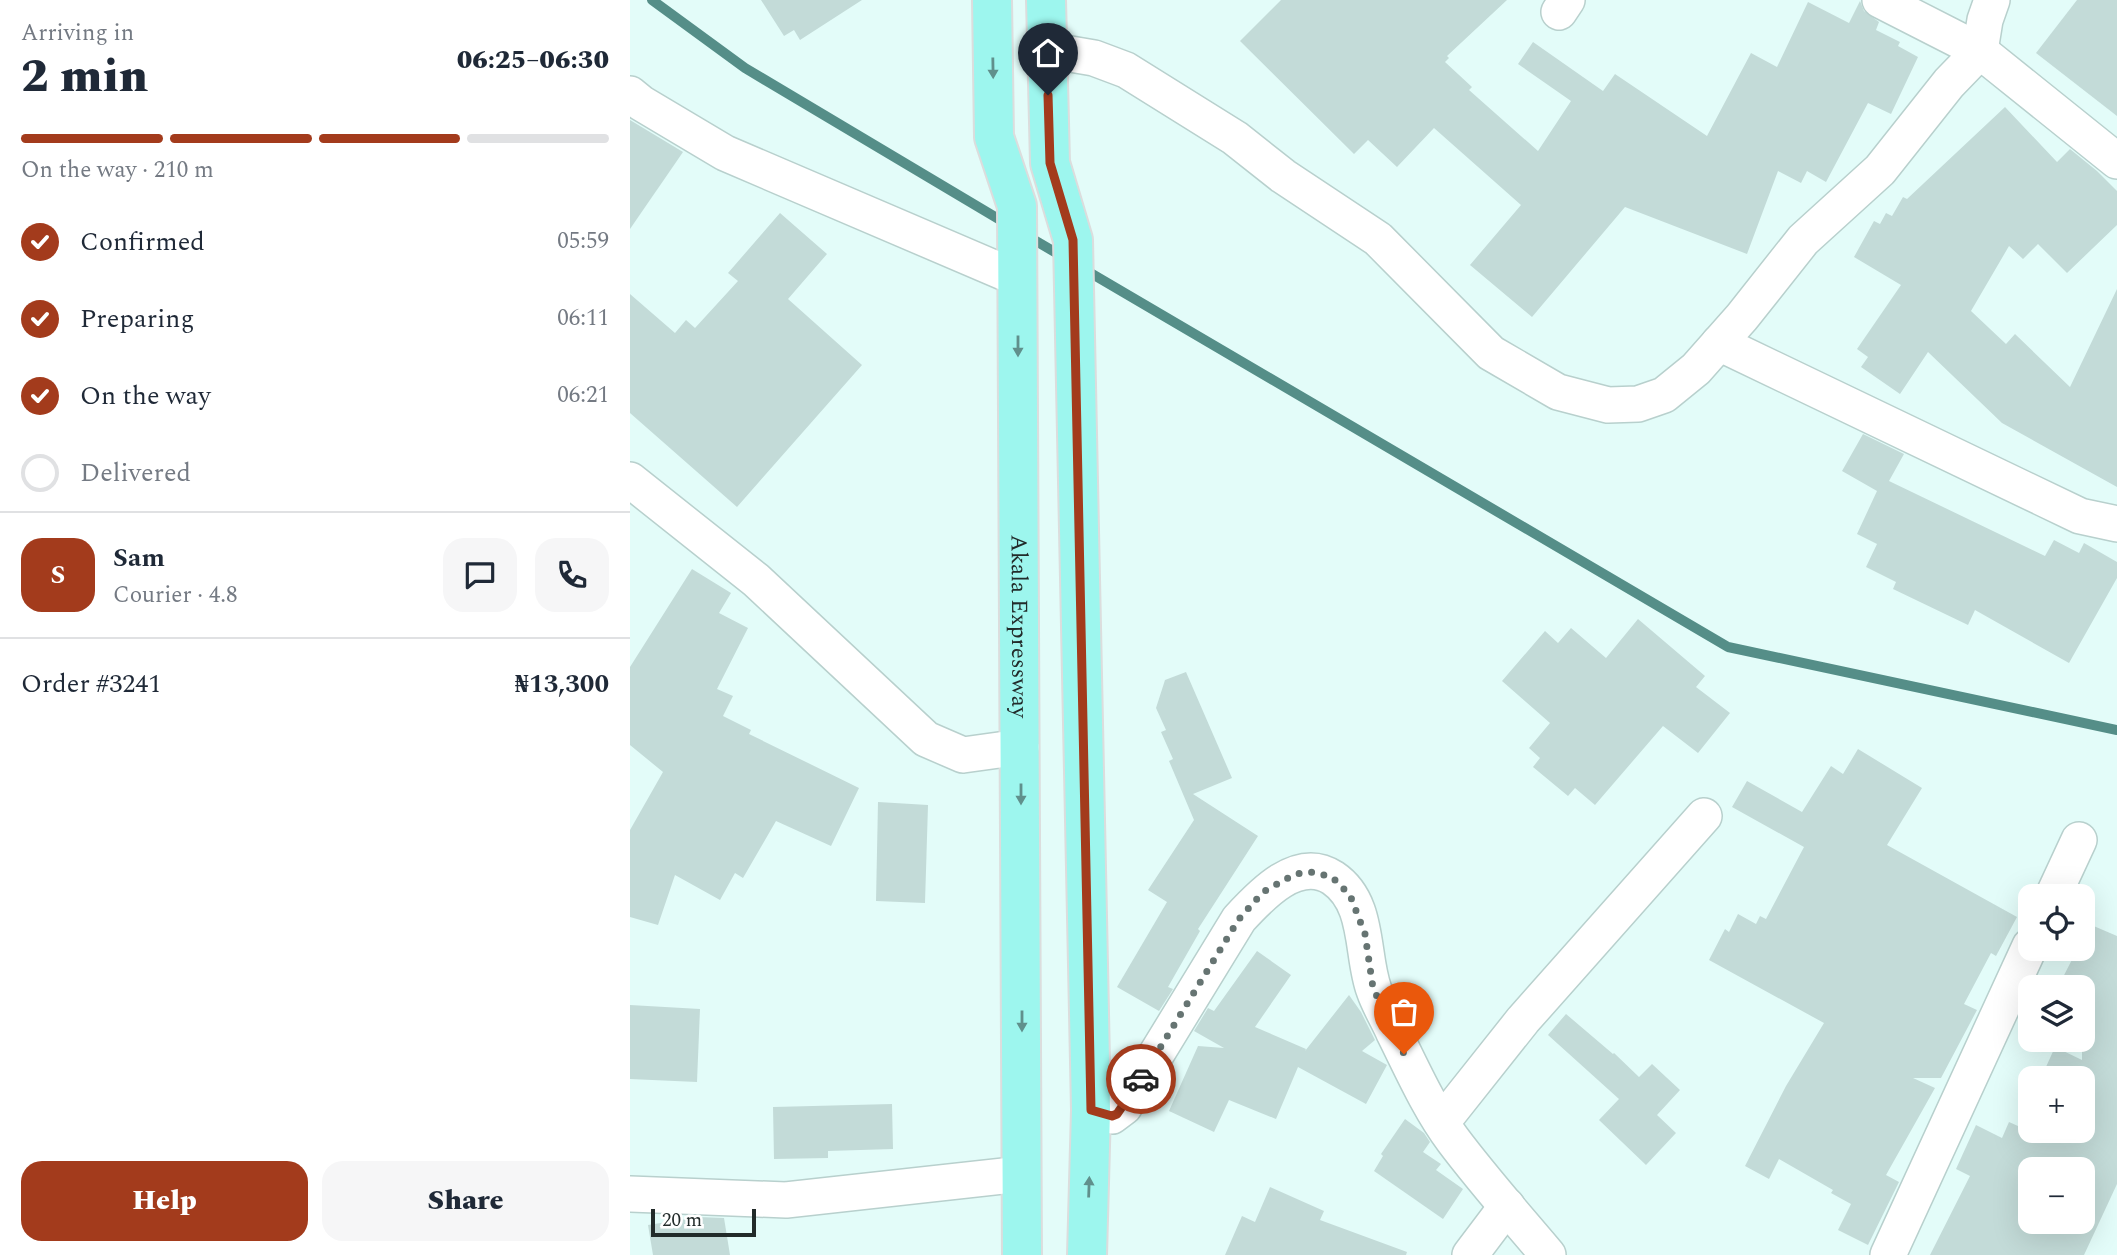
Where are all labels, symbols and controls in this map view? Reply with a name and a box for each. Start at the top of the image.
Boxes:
text: Arriving in [21,16,134,51]
pin [1018,23,1078,95]
icon: home [1029,34,1067,72]
text: 06:25–06:30 [457,40,609,80]
text: 2 min [21,42,148,112]
one-way arrow [987,57,999,79]
text: On the way · 210 m [21,153,214,188]
text: Confirmed [80,222,205,262]
icon: check [21,223,59,261]
text: 05:59 [557,224,609,259]
text: Preparing [80,299,194,339]
icon: check [21,300,59,338]
text: 06:11 [557,301,609,336]
one-way arrow [1012,335,1024,357]
text: On the way [80,376,211,416]
icon: check [21,377,59,415]
text: 06:21 [557,378,609,413]
text: Delivered [80,453,191,493]
street label: Akala Expressway [1001,534,1037,719]
text: Sam [113,538,165,578]
button: chat [443,538,517,612]
button: phone [535,538,609,612]
text: S [51,555,65,595]
text: Courier · 4.8 [113,578,238,613]
text: Order #3241 [21,664,161,704]
text: ₦13,300 [515,664,609,704]
one-way arrow [1015,783,1027,805]
map controls [2018,884,2095,1234]
button: locate [2018,884,2095,961]
button: layers [2018,975,2095,1052]
pin [1374,982,1434,1054]
icon: bag [1385,993,1423,1031]
one-way arrow [1016,1011,1028,1033]
courier [1106,1044,1176,1114]
icon: car [1122,1060,1160,1098]
button: + [2018,1066,2095,1143]
button: − [2018,1157,2095,1234]
button: Help [21,1161,308,1241]
button: Share [322,1161,609,1241]
one-way arrow [1083,1176,1095,1198]
scale bar [651,1206,756,1238]
text: 20 m [662,1206,702,1235]

